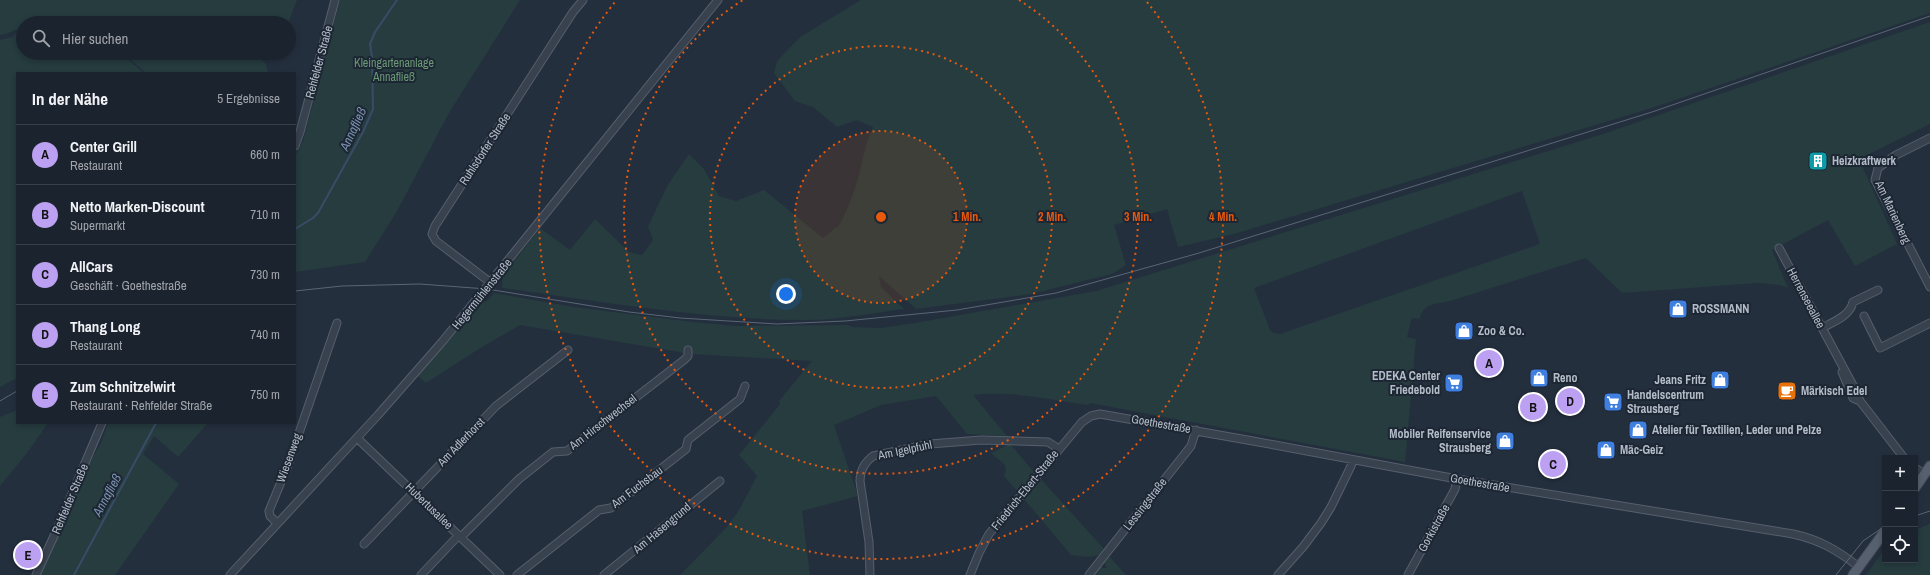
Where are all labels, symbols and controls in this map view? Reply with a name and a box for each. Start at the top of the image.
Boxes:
search box [16,16,296,60]
street label: Rehfelder Straße [302,24,336,100]
icon: search [30,27,52,49]
text: Hier suchen [62,28,128,49]
park label: Kleingartenanlage Annafließ [354,55,434,85]
text: In der Nähe [32,87,108,110]
text: 5 Ergebnisse [217,90,280,107]
water label: Annafließ [335,104,371,154]
street label: Ruhlsdorfer Straße [456,110,514,188]
text: Center Grill [70,136,137,157]
text: A [41,146,49,163]
text: 660 m [250,146,280,163]
building icon: Heizkraftwerk [1807,150,1829,172]
place label: Heizkraftwerk [1832,153,1897,169]
text: Restaurant [70,157,122,174]
street label: Am Marienberg [1871,177,1915,247]
text: Netto Marken-Discount [70,196,205,217]
text: B [41,206,49,223]
text: 710 m [250,206,280,223]
text: 1 Min. [953,209,981,225]
text: 2 Min. [1038,209,1066,225]
text: 3 Min. [1124,209,1152,225]
text: 4 Min. [1209,209,1237,225]
centre of rings [874,210,888,224]
text: Supermarkt [70,217,125,234]
street label: Hegermühlenstraße [448,255,516,333]
text: AllCars [70,256,113,277]
street label: Herrenseeallee [1783,265,1829,331]
text: C [41,266,49,283]
text: 730 m [250,266,280,283]
text: Geschäft · Goethestraße [70,277,187,294]
your location [776,284,796,304]
shop icon: ROSSMANN [1667,298,1689,320]
place label: ROSSMANN [1692,301,1749,317]
text: Thang Long [70,316,140,337]
shop icon: Zoo & Co. [1453,320,1475,342]
place label: Zoo & Co. [1478,323,1525,339]
text: D [41,326,49,343]
text: 740 m [250,326,280,343]
text: Restaurant [70,337,122,354]
pin: A [1476,348,1502,378]
shop icon: Reno [1528,367,1550,389]
place label: EDEKA Center Friedebold [1372,368,1440,398]
shop icon: Jeans Fritz [1709,369,1731,391]
place label: Reno [1553,370,1578,386]
supermarket icon: EDEKA Center Friedebold [1443,372,1465,394]
place label: Jeans Fritz [1655,372,1706,388]
text: Zum Schnitzelwirt [70,376,175,397]
cafe icon: Märkisch Edel [1776,380,1798,402]
place label: Märkisch Edel [1801,383,1867,399]
text: E [41,386,49,403]
text: 750 m [250,386,280,403]
pin: D [1557,386,1583,416]
place label: Handelscentrum Strausberg [1627,387,1704,417]
street label: Am Hirschwechsel [565,391,640,454]
supermarket icon: Handelscentrum Strausberg [1602,391,1624,413]
pin: B [1520,392,1546,422]
text: Restaurant · Rehfelder Straße [70,397,212,414]
street label: Goethestraße [1130,411,1192,437]
street label: Am Adlerhorst [433,414,488,471]
shop icon: Atelier für Textilien, Leder und Pelze [1627,419,1649,441]
place label: Atelier für Textilien, Leder und Pelze [1652,422,1822,438]
place label: Mobiler Reifenservice Strausberg [1389,426,1492,456]
shop icon: Mobiler Reifenservice Strausberg [1494,430,1516,452]
street label: Wiesenweg [273,431,305,485]
street label: Am Igelpfuhl [876,436,933,464]
shop icon: Mäc-Geiz [1595,439,1617,461]
place label: Mäc-Geiz [1620,442,1663,458]
street label: Friedrich-Ebert-Straße [988,447,1062,533]
pin: C [1540,449,1566,479]
map controls [1882,455,1918,563]
button: + [1882,455,1918,491]
street label: Rehfelder Straße [48,461,92,537]
street label: Am Fuchsbau [607,462,666,512]
street label: Goethestraße [1449,470,1511,496]
water label: Annafließ [88,471,126,520]
street label: Lessingstraße [1119,475,1171,533]
street label: Hubertusallee [402,479,456,533]
button: − [1882,491,1918,527]
street label: Am Hasengrund [629,499,694,558]
street label: Gorkistraße [1414,501,1454,555]
button: locate [1882,527,1918,563]
pin: E [15,540,41,570]

